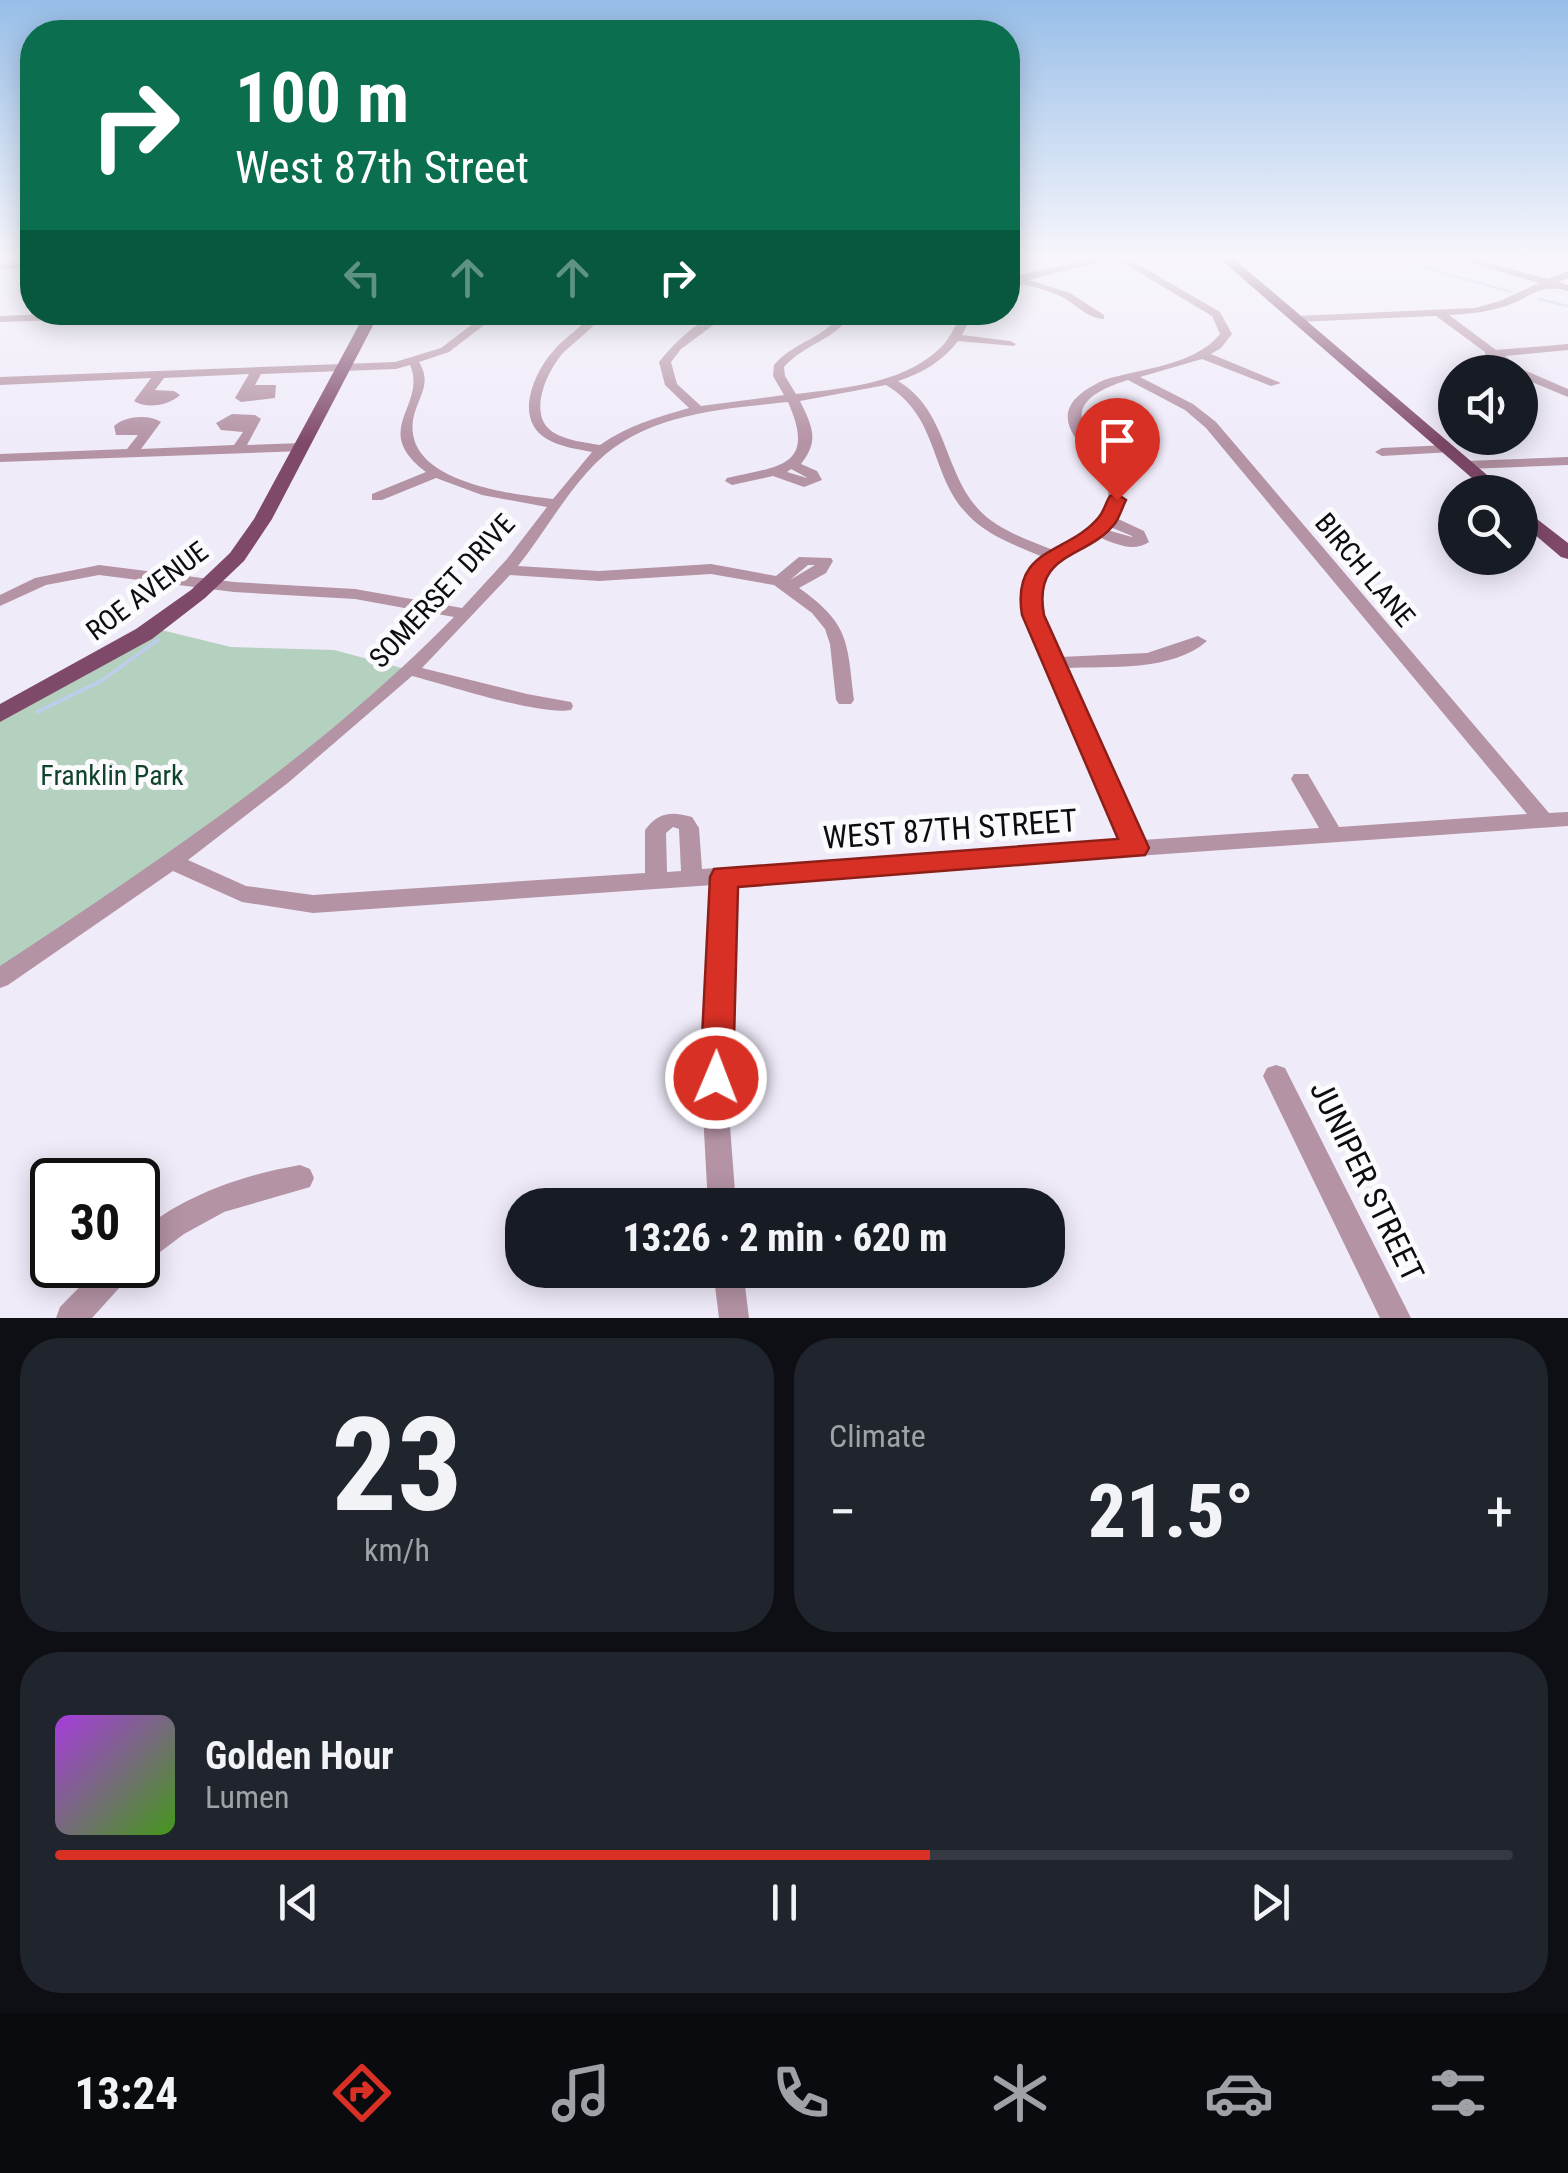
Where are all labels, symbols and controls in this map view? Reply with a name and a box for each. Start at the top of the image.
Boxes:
text: 100 m [235,57,409,139]
icon: right [70,60,200,190]
text: West 87th Street [235,141,529,194]
icon: left [335,250,390,305]
icon: ahead [440,250,495,305]
icon: ahead [545,250,600,305]
icon: right [650,250,705,305]
map controls [1438,355,1538,575]
button: sound [1438,355,1538,455]
pin [1075,398,1160,501]
icon: arrive [1090,413,1145,468]
button: search [1438,475,1538,575]
street label: SOMERSET DRIVE [362,507,522,675]
street label: BIRCH LANE [1308,507,1422,633]
street label: ROE AVENUE [80,535,214,647]
park label: Franklin Park [40,759,184,792]
street label: WEST 87TH STREET [822,801,1078,857]
position arrow [664,1026,768,1130]
street label: JUNIPER STREET [1302,1075,1432,1287]
speed limit sign: 30 [30,1158,160,1288]
text: 13:26 · 2 min · 620 m [623,1216,947,1260]
text: 23 [331,1389,463,1542]
text: Climate [829,1417,926,1455]
text: 21.5° [1088,1467,1254,1555]
text: − [829,1480,857,1544]
text: + [1486,1480,1513,1544]
text: km/h [364,1531,430,1569]
text: Golden Hour [205,1734,394,1778]
text: Lumen [205,1778,290,1816]
icon: previous [271,1875,326,1930]
icon: pause [757,1875,812,1930]
icon: next [1243,1875,1298,1930]
icon: directions [327,2058,397,2128]
icon: music [546,2058,616,2128]
icon: phone [766,2058,836,2128]
icon: climate [985,2058,1055,2128]
icon: car [1204,2058,1274,2128]
icon: filters [1423,2058,1493,2128]
text: 13:24 [75,2067,178,2120]

